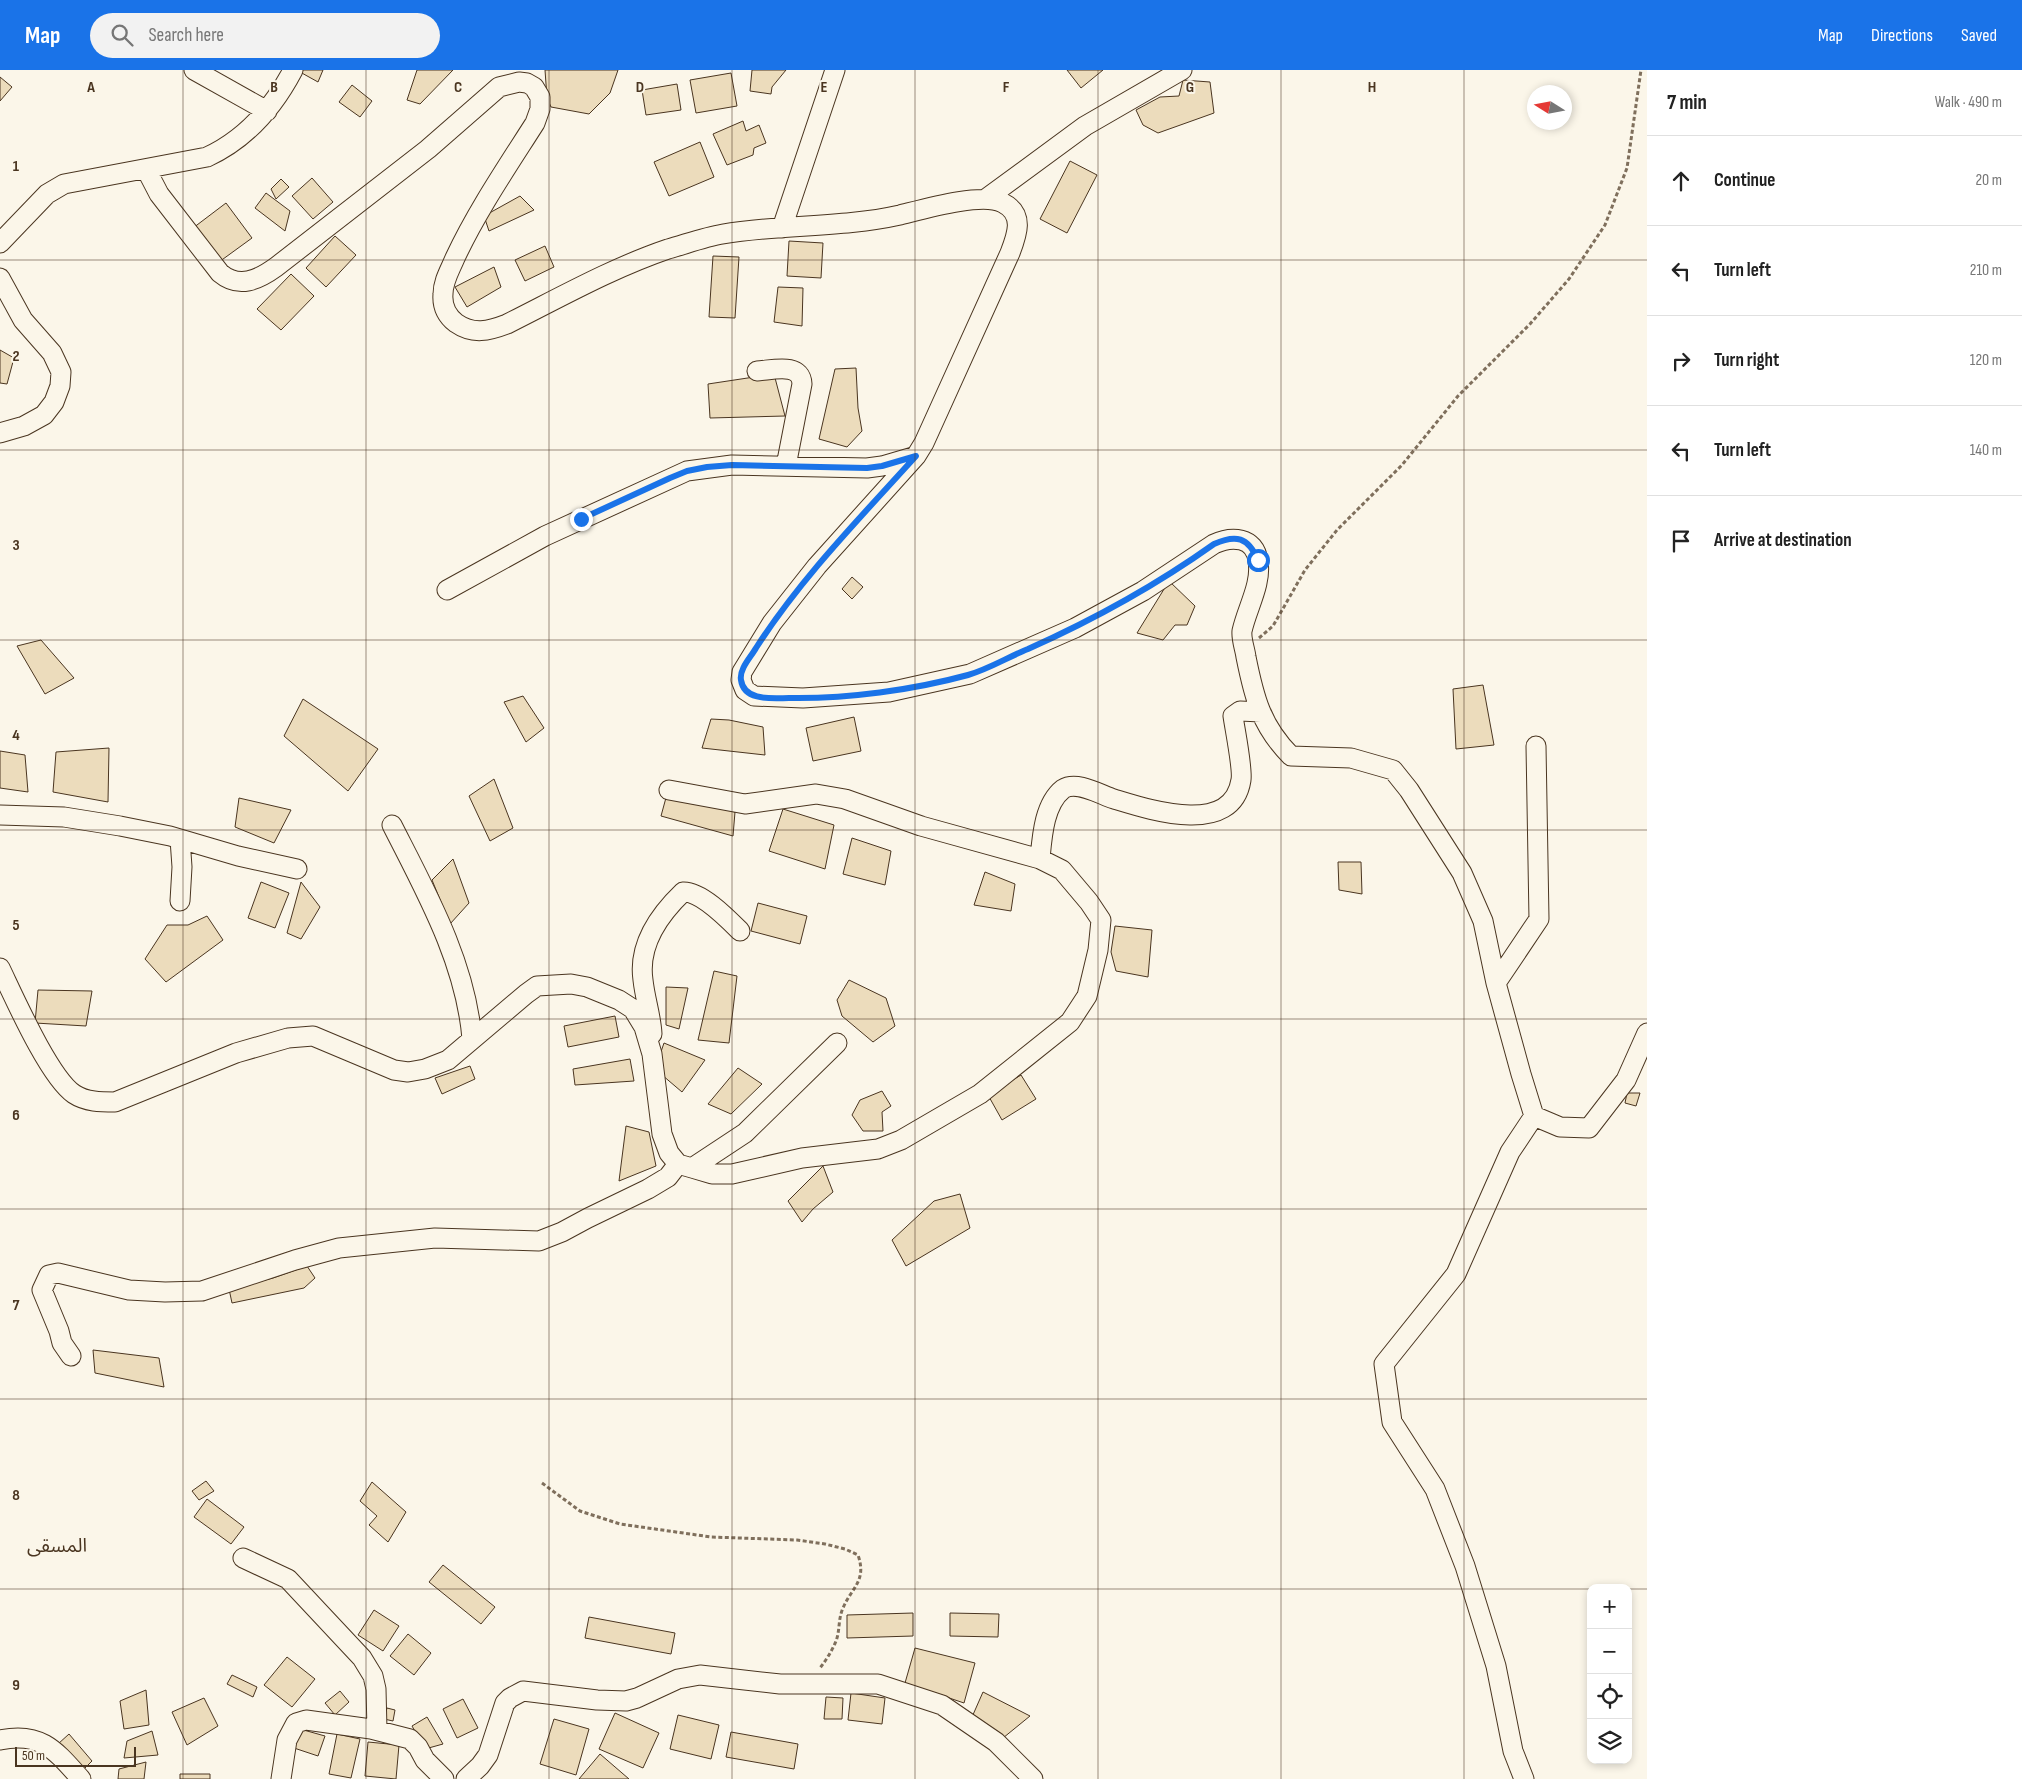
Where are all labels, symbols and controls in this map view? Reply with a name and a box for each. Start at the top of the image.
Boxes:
search box [90,13,440,58]
text: Map [25,21,60,50]
icon: search [108,21,136,49]
text: Search here [148,24,224,47]
text: Map [1818,25,1843,46]
text: Directions [1871,25,1933,46]
text: Saved [1961,25,1997,46]
text: A [86,78,95,97]
text: B [270,78,278,97]
text: C [454,78,462,97]
text: D [636,78,644,97]
text: E [821,78,828,97]
text: F [1003,78,1010,97]
text: G [1186,78,1194,97]
text: H [1368,78,1376,97]
north arrow [1527,85,1572,130]
text: 7 min [1667,90,1707,115]
text: Walk · 490 m [1935,93,2002,112]
text: 1 [13,157,20,176]
icon: ahead [1667,167,1695,195]
text: Continue [1714,169,1775,192]
text: 20 m [1975,171,2002,190]
icon: left [1667,257,1695,285]
text: Turn left [1714,259,1771,282]
text: 210 m [1970,261,2002,280]
text: 2 [12,347,20,366]
icon: right [1667,347,1695,375]
text: Turn right [1714,349,1779,372]
text: 120 m [1970,351,2002,370]
icon: left [1667,437,1695,465]
text: Turn left [1714,439,1771,462]
text: 140 m [1970,441,2002,460]
route end [570,508,593,531]
icon: arrive [1667,527,1695,555]
text: Arrive at destination [1714,529,1852,552]
text: 3 [12,536,20,555]
route start [1247,549,1270,572]
text: 4 [12,726,20,745]
text: 5 [12,916,20,935]
text: 6 [12,1106,20,1125]
text: 7 [13,1296,20,1315]
text: 8 [12,1486,20,1505]
district label: المسقى [27,1535,87,1558]
map controls [1587,1584,1632,1764]
button: + [1587,1584,1632,1629]
button: − [1587,1629,1632,1674]
button: locate [1587,1674,1632,1719]
text: 9 [12,1676,20,1695]
button: layers [1587,1719,1632,1764]
scale bar [15,1744,136,1767]
text: 50 m [22,1747,45,1764]

